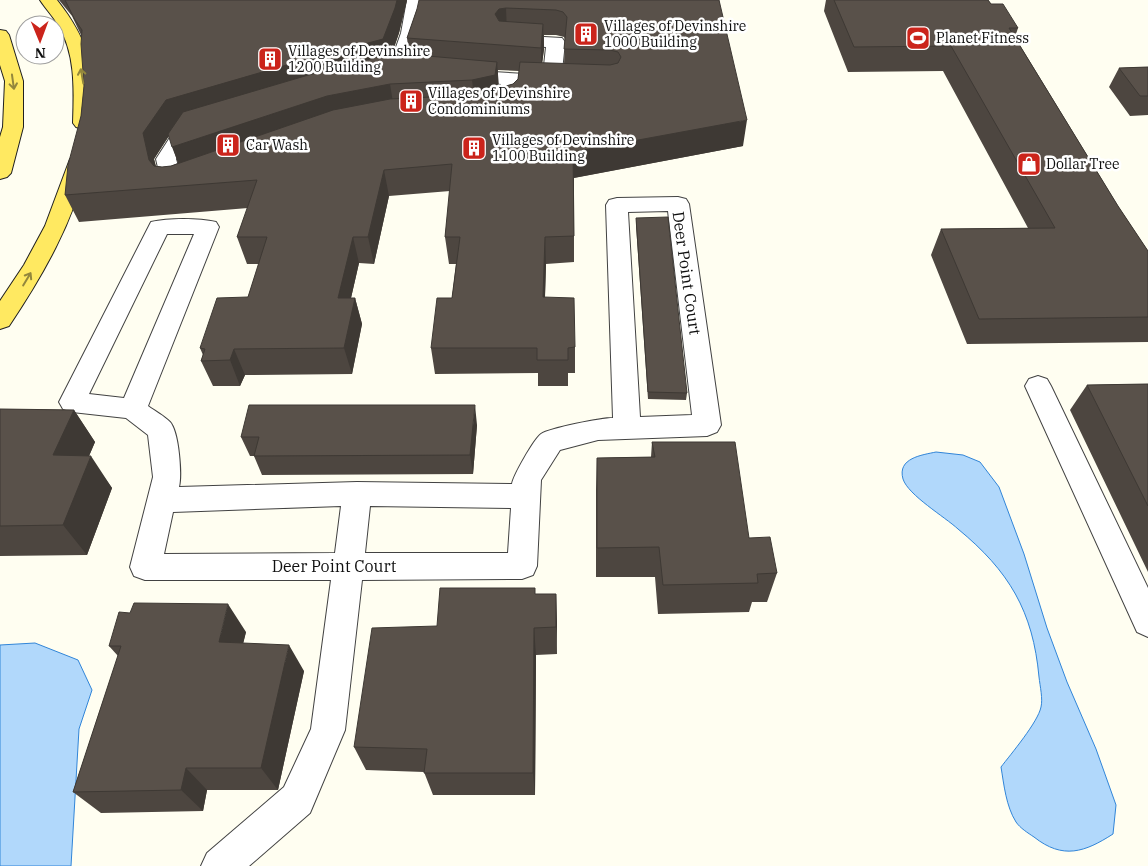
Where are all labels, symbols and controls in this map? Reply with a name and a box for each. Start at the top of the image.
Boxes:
north arrow [15,15,65,65]
place label: Villages of Devinshire 1000 Building [604,17,746,51]
building icon: Villages of Devinshire 1000 Building [573,21,599,47]
sports icon: Planet Fitness [905,25,931,51]
place label: Planet Fitness [936,29,1029,47]
place label: Villages of Devinshire 1200 Building [288,42,430,76]
text: N [35,44,46,62]
building icon: Villages of Devinshire 1200 Building [257,46,283,72]
one-way arrow [77,69,87,85]
one-way arrow [8,73,18,89]
place label: Villages of Devinshire Condominiums [428,84,570,118]
building icon: Villages of Devinshire Condominiums [398,88,424,114]
place label: Villages of Devinshire 1100 Building [492,131,634,165]
building icon: Car Wash [215,132,241,158]
building icon: Villages of Devinshire 1100 Building [461,135,487,161]
place label: Car Wash [246,136,308,154]
shop icon: Dollar Tree [1016,151,1042,177]
place label: Dollar Tree [1046,155,1119,173]
street label: Deer Point Court [668,210,706,336]
one-way arrow [22,273,32,287]
street label: Deer Point Court [272,556,397,576]

